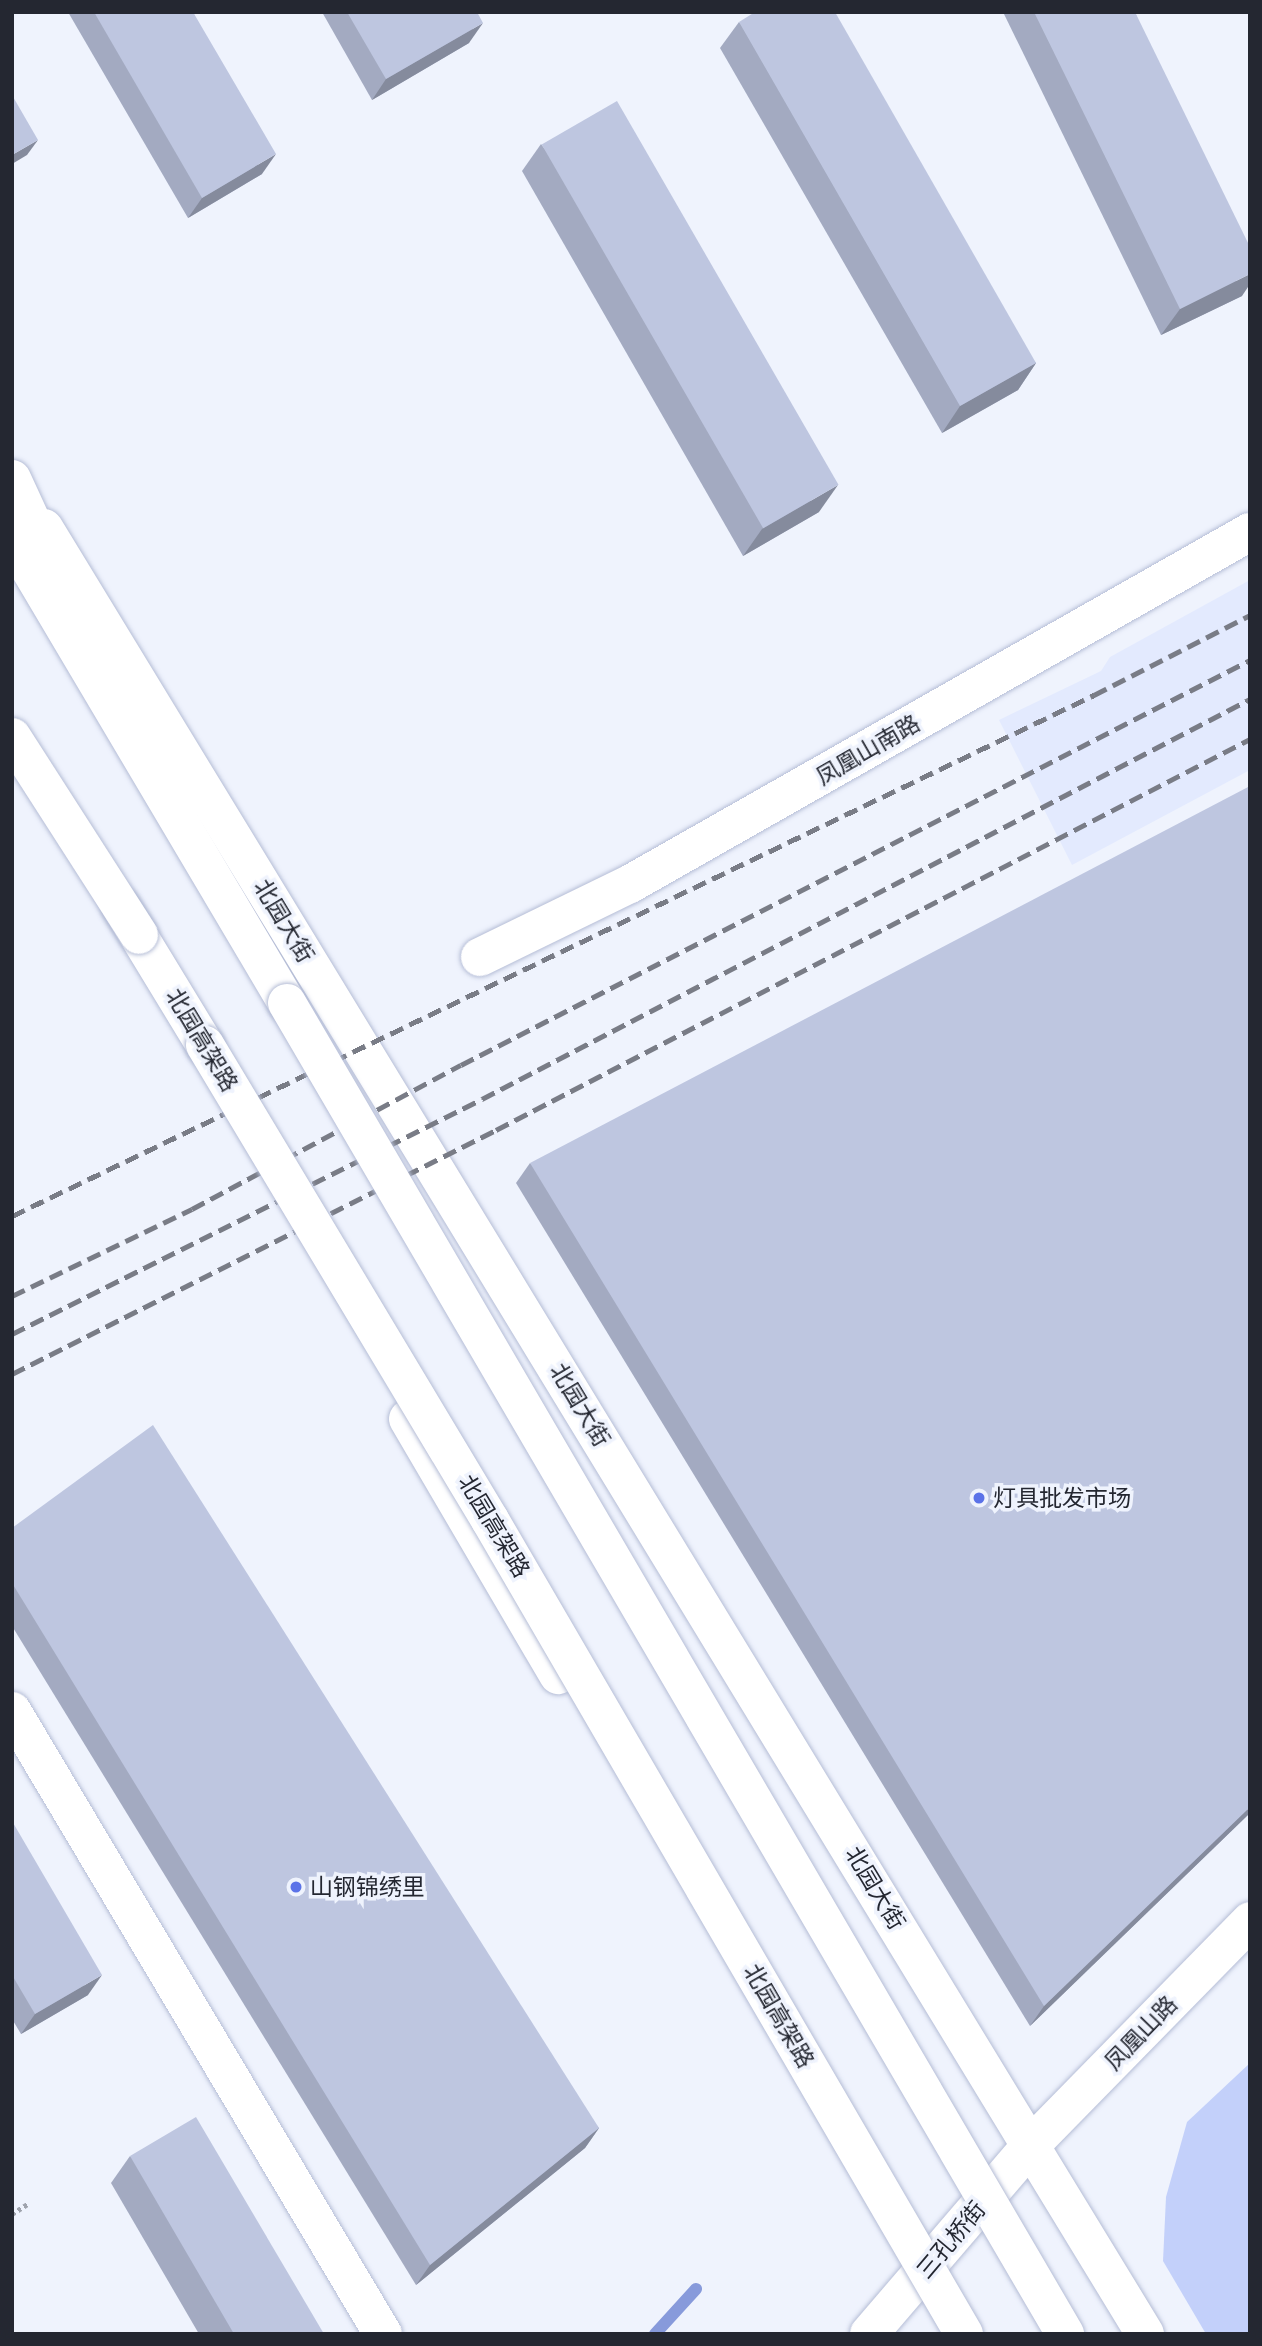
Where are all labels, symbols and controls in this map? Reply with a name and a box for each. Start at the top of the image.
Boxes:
street label: 凤凰山南路 [811,709,925,791]
street label: 北园大街 [248,874,320,968]
street label: 北园高架路 [161,984,243,1096]
street label: 北园大街 [544,1358,616,1452]
street label: 北园高架路 [453,1470,535,1582]
place label: 灯具批发市场 [993,1484,1131,1512]
marker: 灯具批发市场 [971,1490,987,1506]
street label: 北园大街 [839,1841,911,1935]
place label: 山钢锦绣里 [310,1873,425,1901]
marker: 山钢锦绣里 [288,1879,304,1895]
street label: 北园高架路 [738,1959,820,2073]
street label: 凤凰山路 [1099,1990,1183,2076]
street label: 三孔桥街 [911,2196,991,2284]

